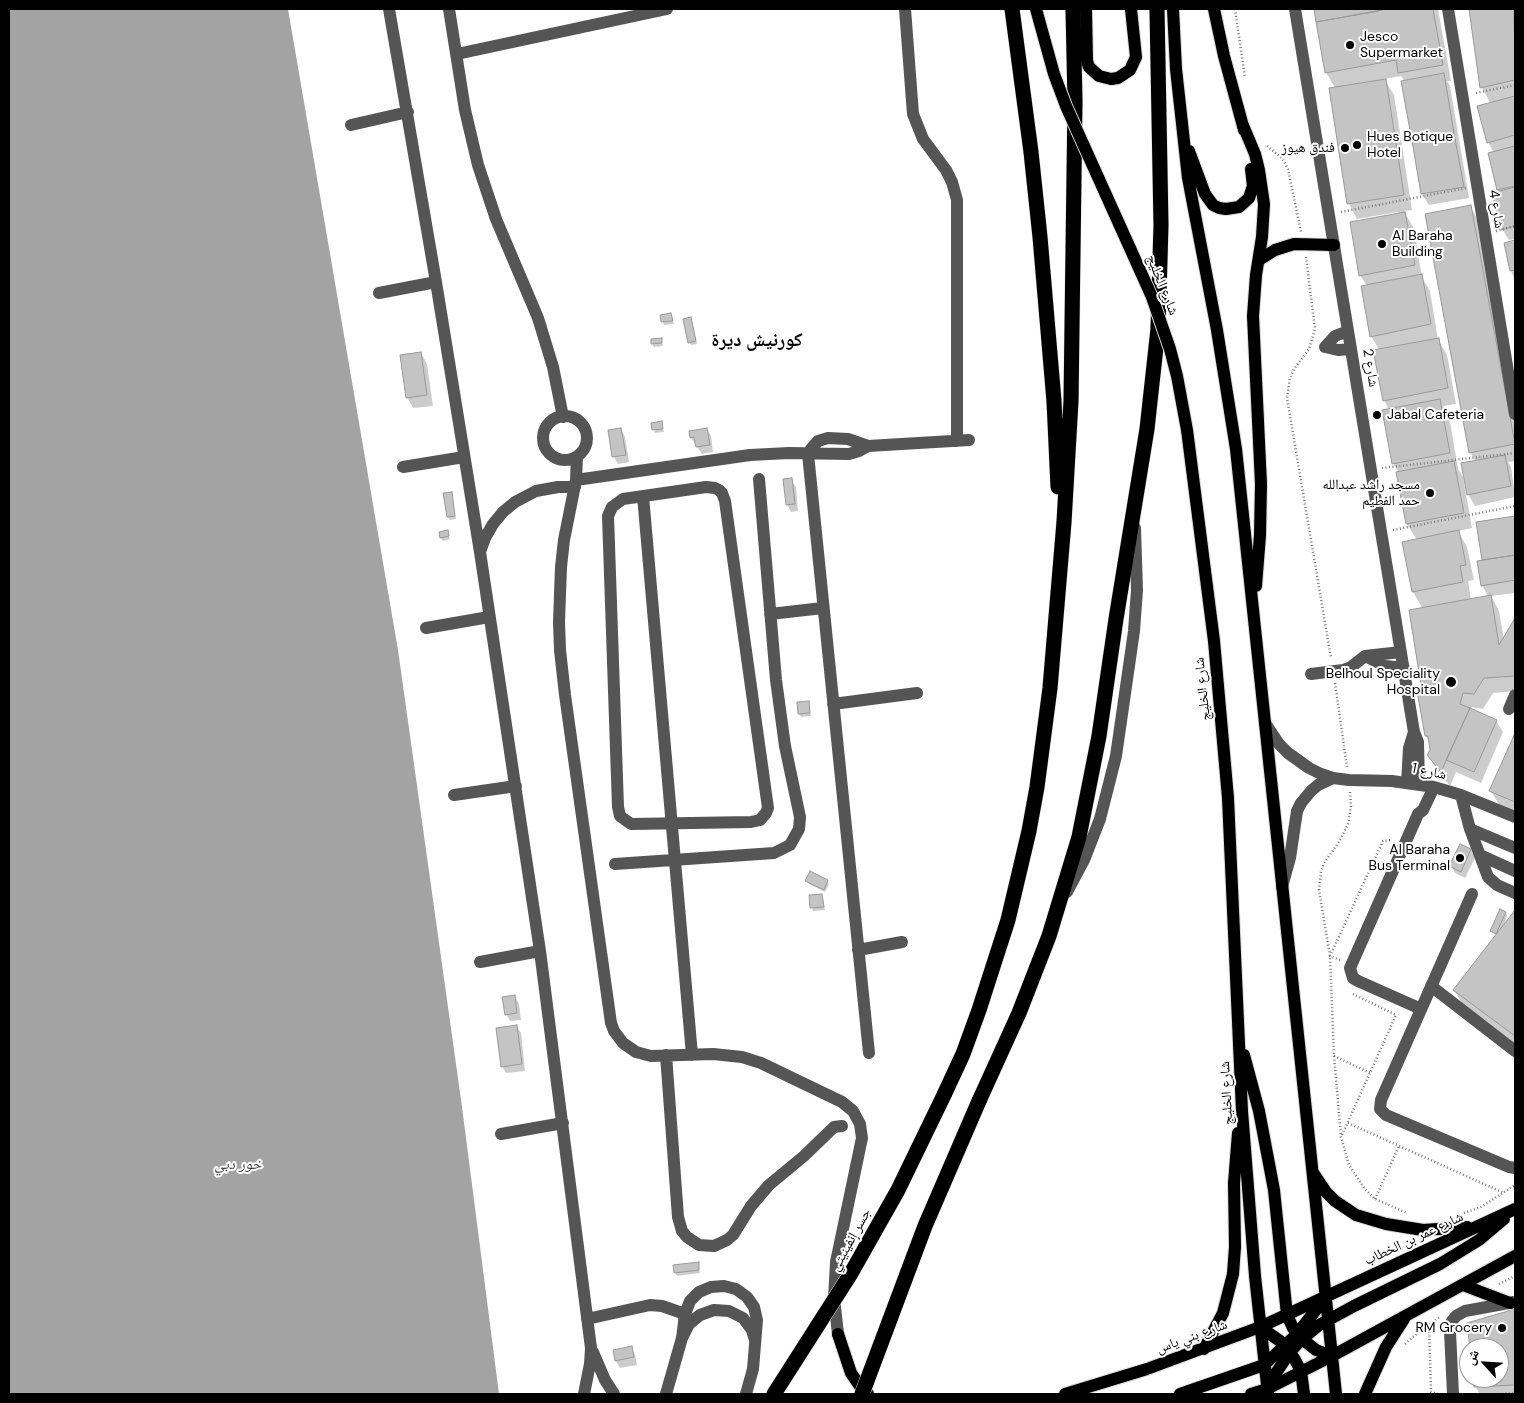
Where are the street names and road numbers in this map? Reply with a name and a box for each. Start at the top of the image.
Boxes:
street label: شارع 4 [1485,189,1507,229]
street label: شارع الخليج [1142,252,1182,318]
street label: شارع 2 [1359,348,1381,388]
street label: شارع الخليج [1191,656,1215,722]
street label: شارع 1 [1410,760,1448,784]
street label: شارع الخليج [1217,1061,1237,1125]
street label: جسر إنفينيتي [827,1206,875,1274]
street label: شارع عمر بن الخطاب [1362,1209,1466,1269]
street label: شارع بني ياس [1154,1316,1230,1358]

